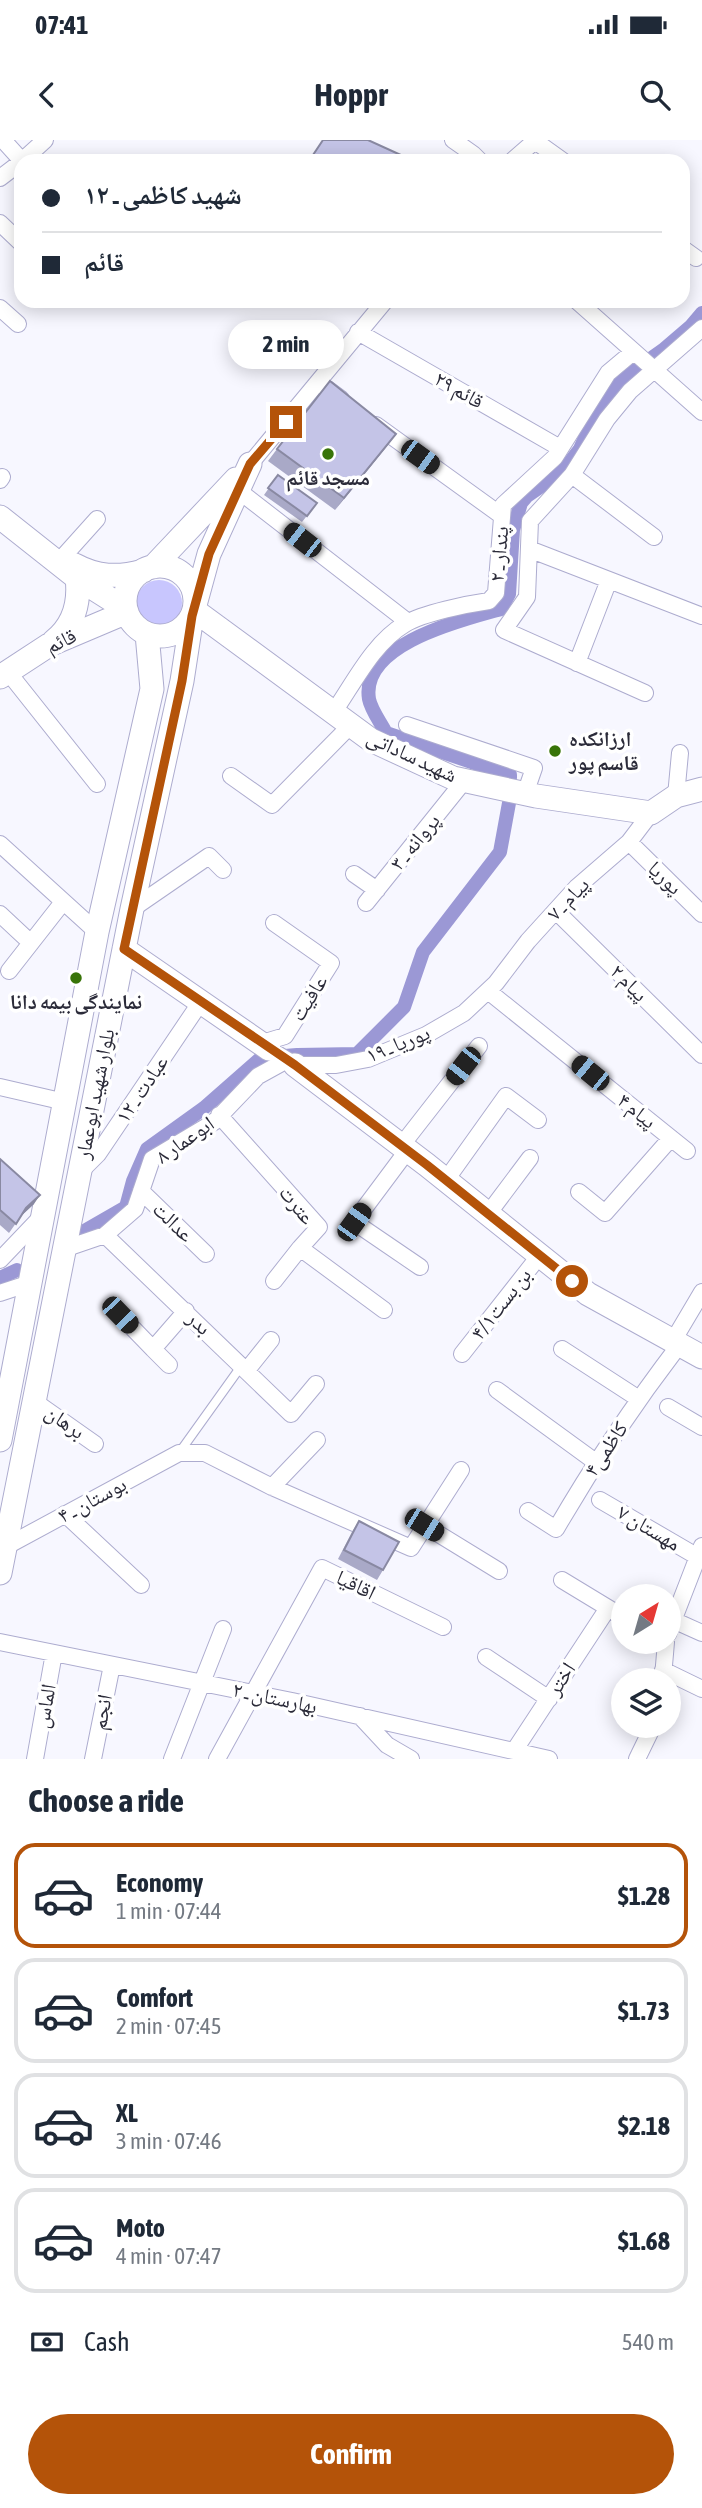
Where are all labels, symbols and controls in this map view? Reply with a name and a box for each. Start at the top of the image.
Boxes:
text: 07:41 [35,10,89,40]
icon: back [28,76,66,114]
text: Hoppr [314,76,388,113]
icon: search [636,76,674,114]
text: شهید کاظمی ـ ۱۲ [84,180,242,210]
text: قائم [84,247,124,277]
callout: 2 min [228,320,344,370]
text: 2 min [263,331,309,357]
street label: قائم ۲۹ [429,366,488,415]
route end [270,406,302,438]
car [397,436,444,478]
marker: مسجد قائم [320,446,336,462]
place label: مسجد قائم [286,465,370,492]
car [279,519,326,561]
street label: پندار ـ ۲ [484,525,514,583]
street label: قائم [41,623,81,660]
street label: شهید ساداتی [363,724,461,788]
place label: ارزانکده قاسم پور [568,726,639,777]
marker: ارزانکده قاسم پور [547,743,563,759]
street label: پروانه ـ ۳ [384,808,445,875]
street label: پوریا [643,856,688,900]
street label: پیام ـ ۷ [541,872,595,927]
street label: پیام ۲ [604,959,653,1008]
marker: نمایندگی بیمه دانا [68,970,84,986]
street label: عافیت [285,970,332,1025]
place label: نمایندگی بیمه دانا [10,989,142,1015]
street label: پوریا ـ ۱۹ [362,1019,433,1068]
street label: بلوار شهید ابوعمار [69,1027,119,1162]
car [442,1043,485,1089]
street label: عبادت ـ ۱۲ [110,1050,173,1127]
car [568,1052,613,1094]
street label: پیام ۴ [612,1087,662,1135]
street label: ابوعمار ۸ [151,1111,219,1168]
street label: عترت [275,1180,321,1229]
street label: عدالت [148,1196,199,1247]
car [334,1199,375,1245]
street label: بن بست۴/۱ [465,1263,537,1345]
route start [556,1265,588,1297]
car [98,1293,143,1337]
street label: بدر [182,1305,217,1340]
street label: برهان [41,1399,90,1444]
street label: کاظمی۴ [578,1416,634,1481]
street label: بوستان ـ ۴ [53,1471,130,1528]
street label: مهستان ۷ [613,1499,685,1556]
car [401,1505,448,1545]
street label: اقاقیا [333,1564,380,1604]
north arrow [611,1584,681,1654]
map controls [611,1584,681,1738]
street label: اختر [540,1657,580,1700]
button: layers [611,1668,681,1738]
street label: بهارستان ـ ۲ [231,1676,320,1719]
street label: الماس [28,1682,62,1730]
street label: انجم [86,1692,119,1732]
text: Choose a ride [28,1782,184,1819]
icon: car [32,1864,95,1927]
text: Economy [116,1868,203,1898]
text: $1.28 [618,1881,670,1911]
text: 1 min · 07:44 [116,1898,222,1924]
icon: car [32,1979,95,2042]
text: Comfort [116,1983,193,2013]
text: $1.73 [618,1996,670,2026]
text: 2 min · 07:45 [116,2013,222,2039]
icon: car [32,2094,95,2157]
text: XL [116,2098,138,2128]
text: $2.18 [618,2111,670,2141]
text: 3 min · 07:46 [116,2128,222,2154]
icon: car [32,2209,95,2272]
text: Moto [116,2213,165,2243]
text: $1.68 [618,2226,670,2256]
text: 4 min · 07:47 [116,2243,222,2269]
icon: cash [28,2323,66,2361]
text: Cash [84,2327,130,2357]
text: 540 m [622,2329,674,2355]
button: Confirm [28,2414,674,2494]

